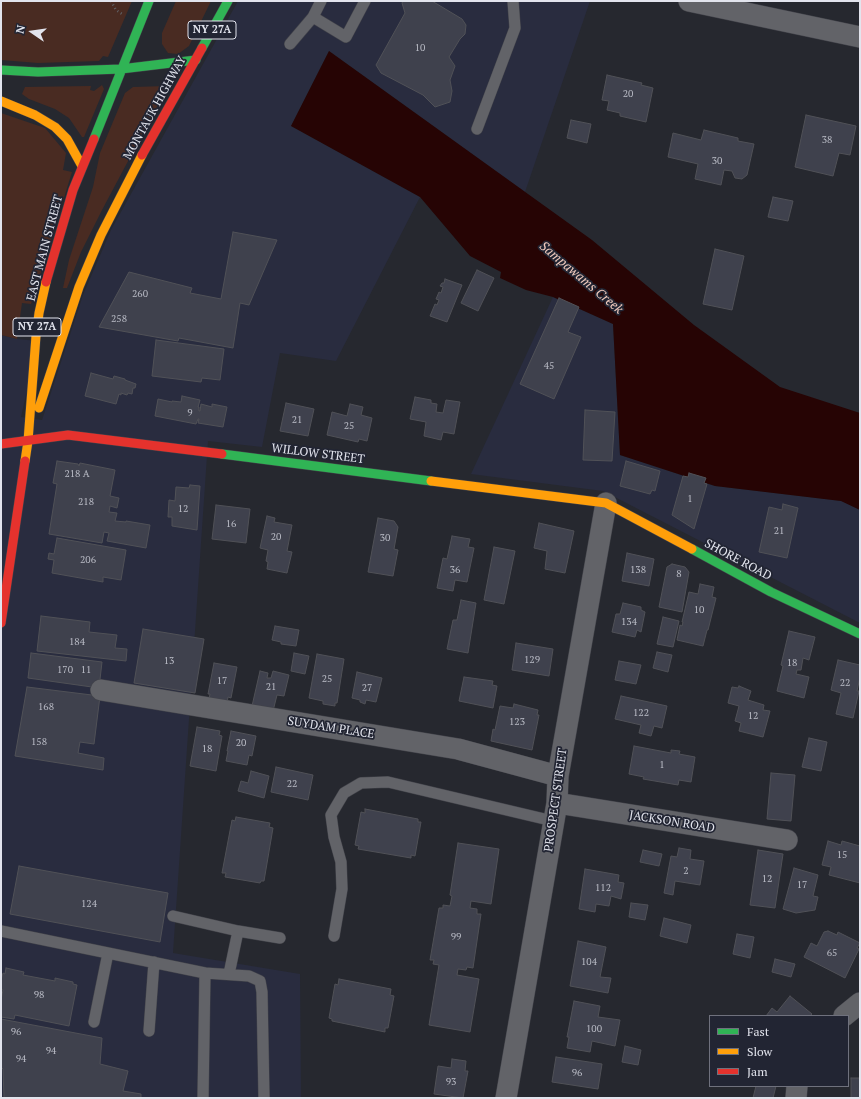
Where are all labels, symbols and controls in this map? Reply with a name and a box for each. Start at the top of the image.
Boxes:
north arrow [12,12,52,52]
road number: NY 27A [188,21,236,39]
text: N [13,24,28,35]
house number: 10 [415,42,425,54]
street label: MONTAUK HIGHWAY [120,54,190,162]
house number: 20 [623,88,633,100]
house number: 38 [822,134,832,146]
house number: 30 [712,155,722,167]
street label: EAST MAIN STREET [24,193,66,303]
water label: Sampawams Creek [536,238,626,318]
house number: 260 [132,288,148,300]
house number: 258 [111,313,127,325]
road number: NY 27A [13,318,61,336]
house number: 45 [544,360,554,372]
house number: 9 [187,407,193,419]
house number: 21 [292,414,302,426]
house number: 25 [344,420,354,432]
street label: WILLOW STREET [271,441,365,467]
house number: 218 A [64,468,90,480]
house number: 1 [687,493,693,505]
house number: 218 [78,496,94,508]
house number: 12 [178,503,188,515]
house number: 16 [226,518,236,530]
house number: 21 [774,525,784,537]
house number: 20 [271,531,281,543]
house number: 30 [380,532,390,544]
street label: SHORE ROAD [702,536,774,584]
house number: 206 [80,554,96,566]
house number: 36 [450,564,460,576]
house number: 138 [630,564,646,576]
house number: 8 [676,568,682,580]
house number: 10 [694,604,704,616]
house number: 134 [621,616,637,628]
house number: 184 [69,636,85,648]
house number: 129 [524,654,540,666]
house number: 13 [164,655,174,667]
house number: 18 [787,657,797,669]
house number: 170 [57,664,73,676]
house number: 11 [81,664,91,676]
house number: 25 [322,673,332,685]
house number: 17 [217,675,227,687]
house number: 22 [840,677,850,689]
house number: 21 [266,681,276,693]
house number: 27 [362,682,372,694]
house number: 168 [38,701,54,713]
house number: 122 [633,707,649,719]
house number: 12 [748,710,758,722]
street label: SUYDAM PLACE [287,714,375,742]
house number: 123 [509,716,525,728]
house number: 158 [31,736,47,748]
house number: 20 [236,737,246,749]
house number: 18 [202,743,212,755]
street label: PROSPECT STREET [542,747,570,853]
house number: 1 [659,759,665,771]
house number: 22 [287,778,297,790]
street label: JACKSON ROAD [628,808,716,836]
house number: 15 [837,849,847,861]
house number: 2 [683,865,689,877]
house number: 12 [762,873,772,885]
house number: 17 [797,879,807,891]
house number: 112 [595,882,611,894]
house number: 124 [81,898,97,910]
house number: 99 [451,931,461,943]
house number: 65 [827,947,837,959]
house number: 104 [581,956,597,968]
house number: 98 [34,989,44,1001]
legend [709,1015,849,1087]
house number: 100 [586,1023,602,1035]
text: Fast [747,1024,769,1039]
house number: 96 [11,1026,21,1038]
text: Slow [747,1044,772,1059]
house number: 94 [46,1045,56,1057]
house number: 94 [16,1053,26,1065]
text: Jam [747,1064,768,1079]
house number: 96 [572,1067,582,1079]
house number: 93 [446,1076,456,1088]

